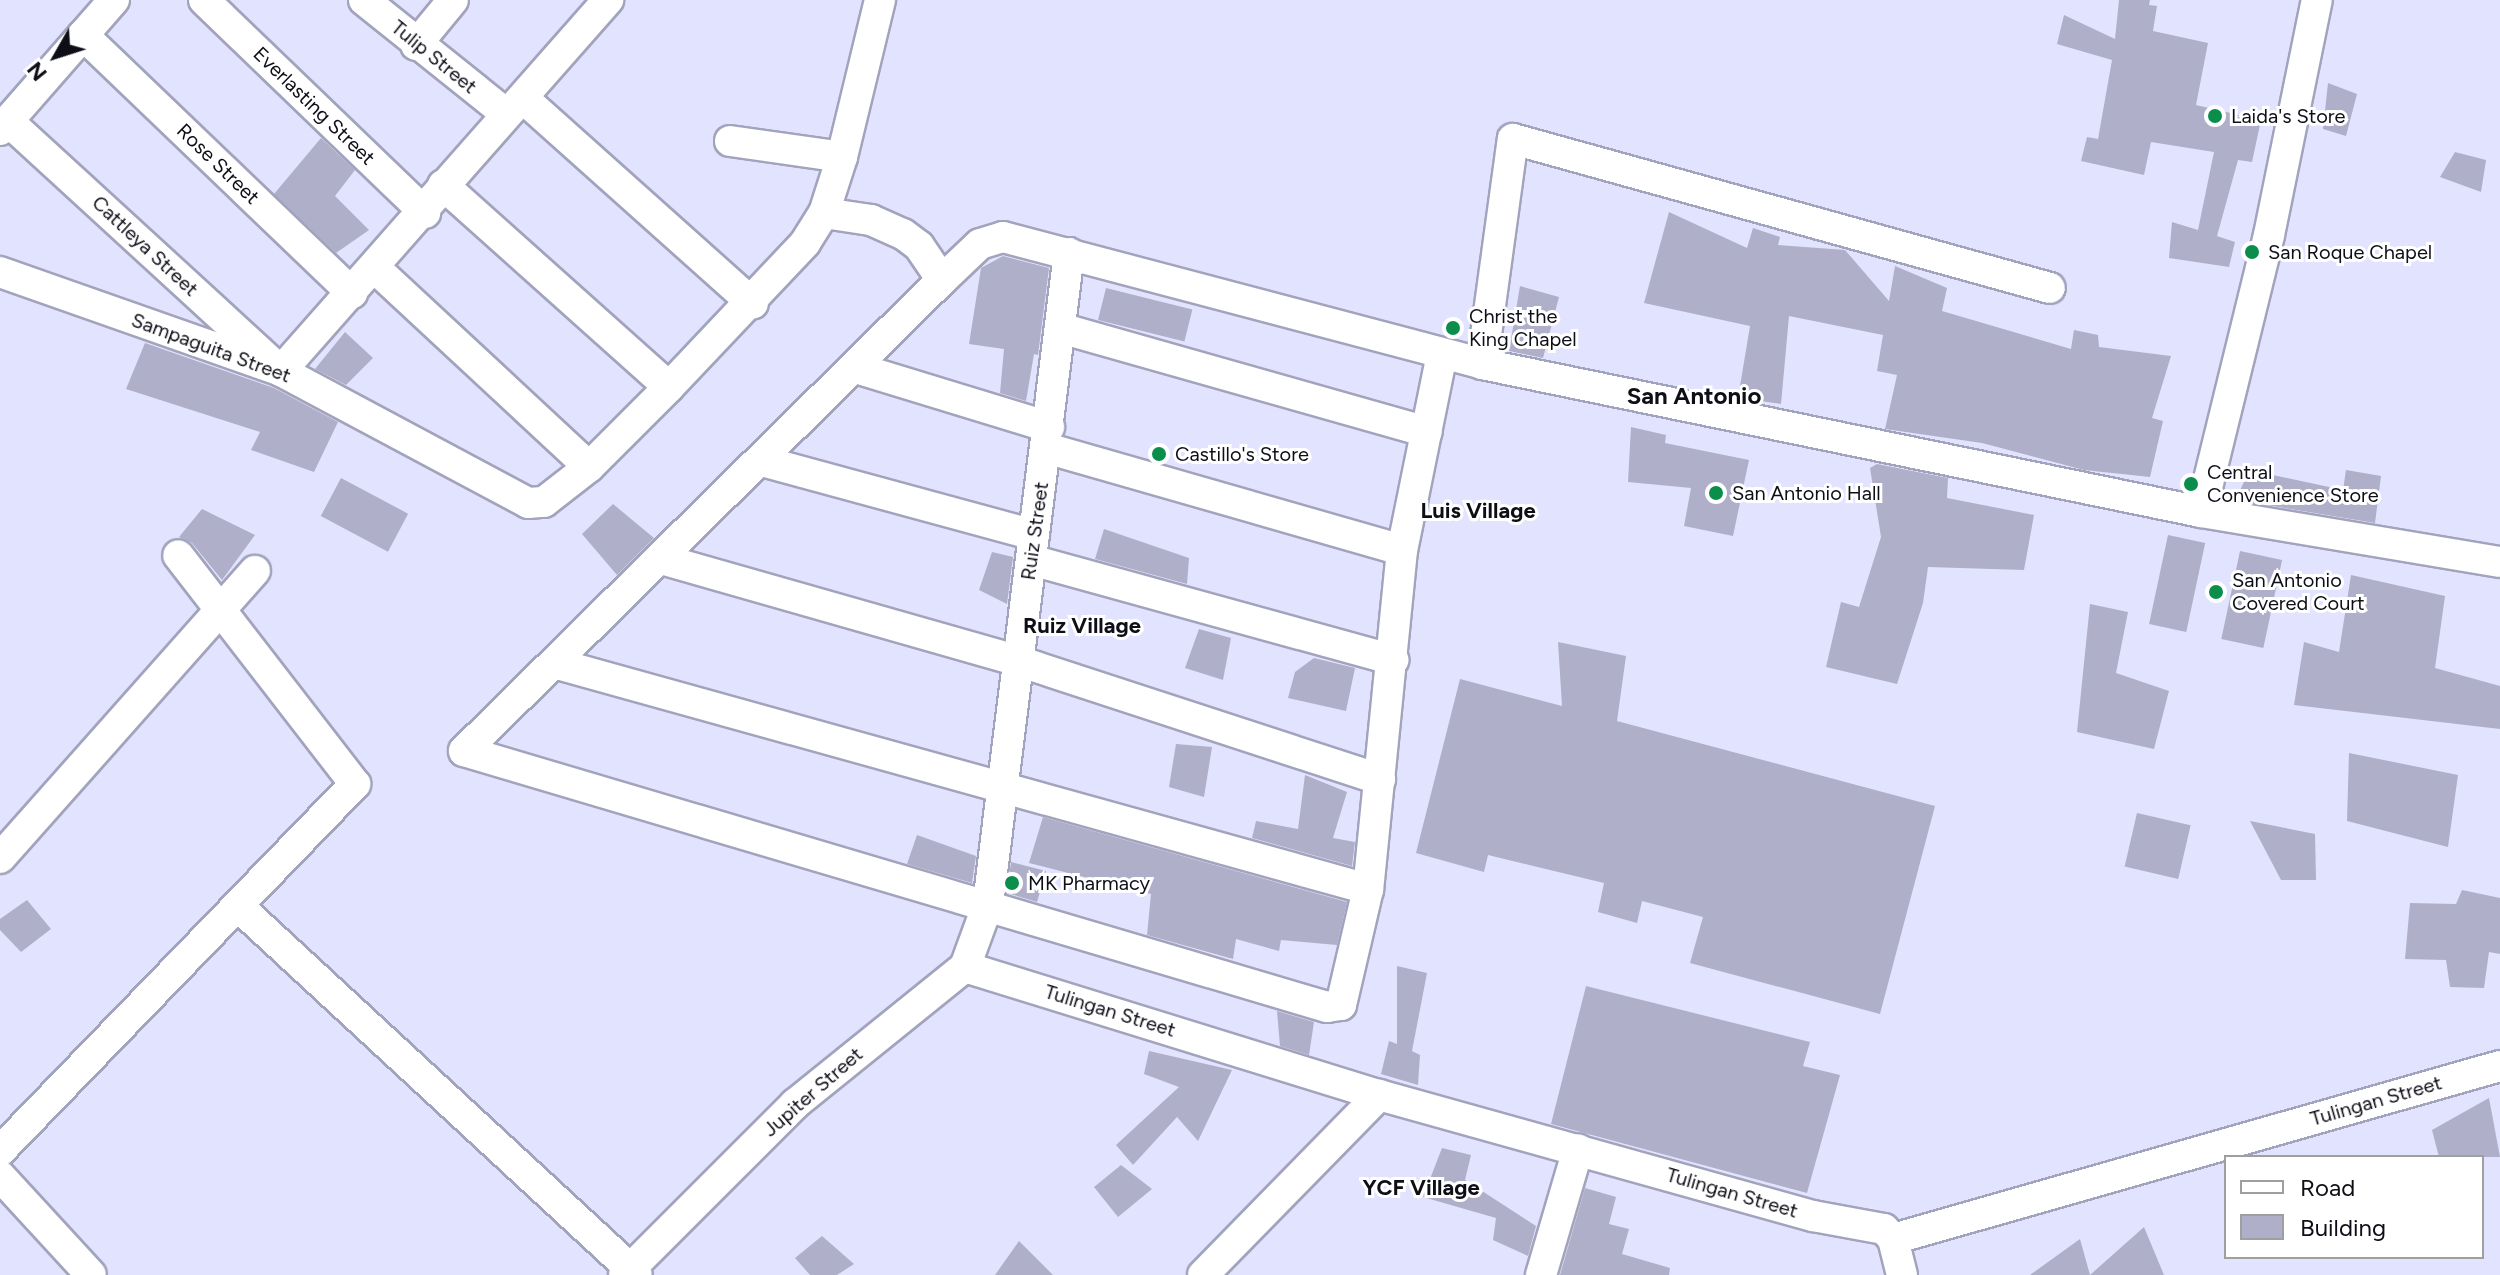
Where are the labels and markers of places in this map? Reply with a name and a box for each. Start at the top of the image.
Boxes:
place label: Laida's Store [2231,104,2345,128]
marker: Laida's Store [2206,107,2224,125]
place label: San Roque Chapel [2268,240,2432,264]
marker: San Roque Chapel [2243,243,2261,261]
place label: Christ the King Chapel [1469,304,1577,351]
marker: Christ the King Chapel [1444,319,1462,337]
place label: Castillo's Store [1175,442,1309,466]
marker: Castillo's Store [1150,445,1168,463]
place label: Central Convenience Store [2207,460,2379,507]
marker: Central Convenience Store [2182,475,2200,493]
place label: San Antonio Hall [1732,481,1881,505]
marker: San Antonio Hall [1707,484,1725,502]
place label: San Antonio Covered Court [2232,568,2365,615]
marker: San Antonio Covered Court [2207,583,2225,601]
place label: MK Pharmacy [1028,871,1150,895]
marker: MK Pharmacy [1003,874,1021,892]

